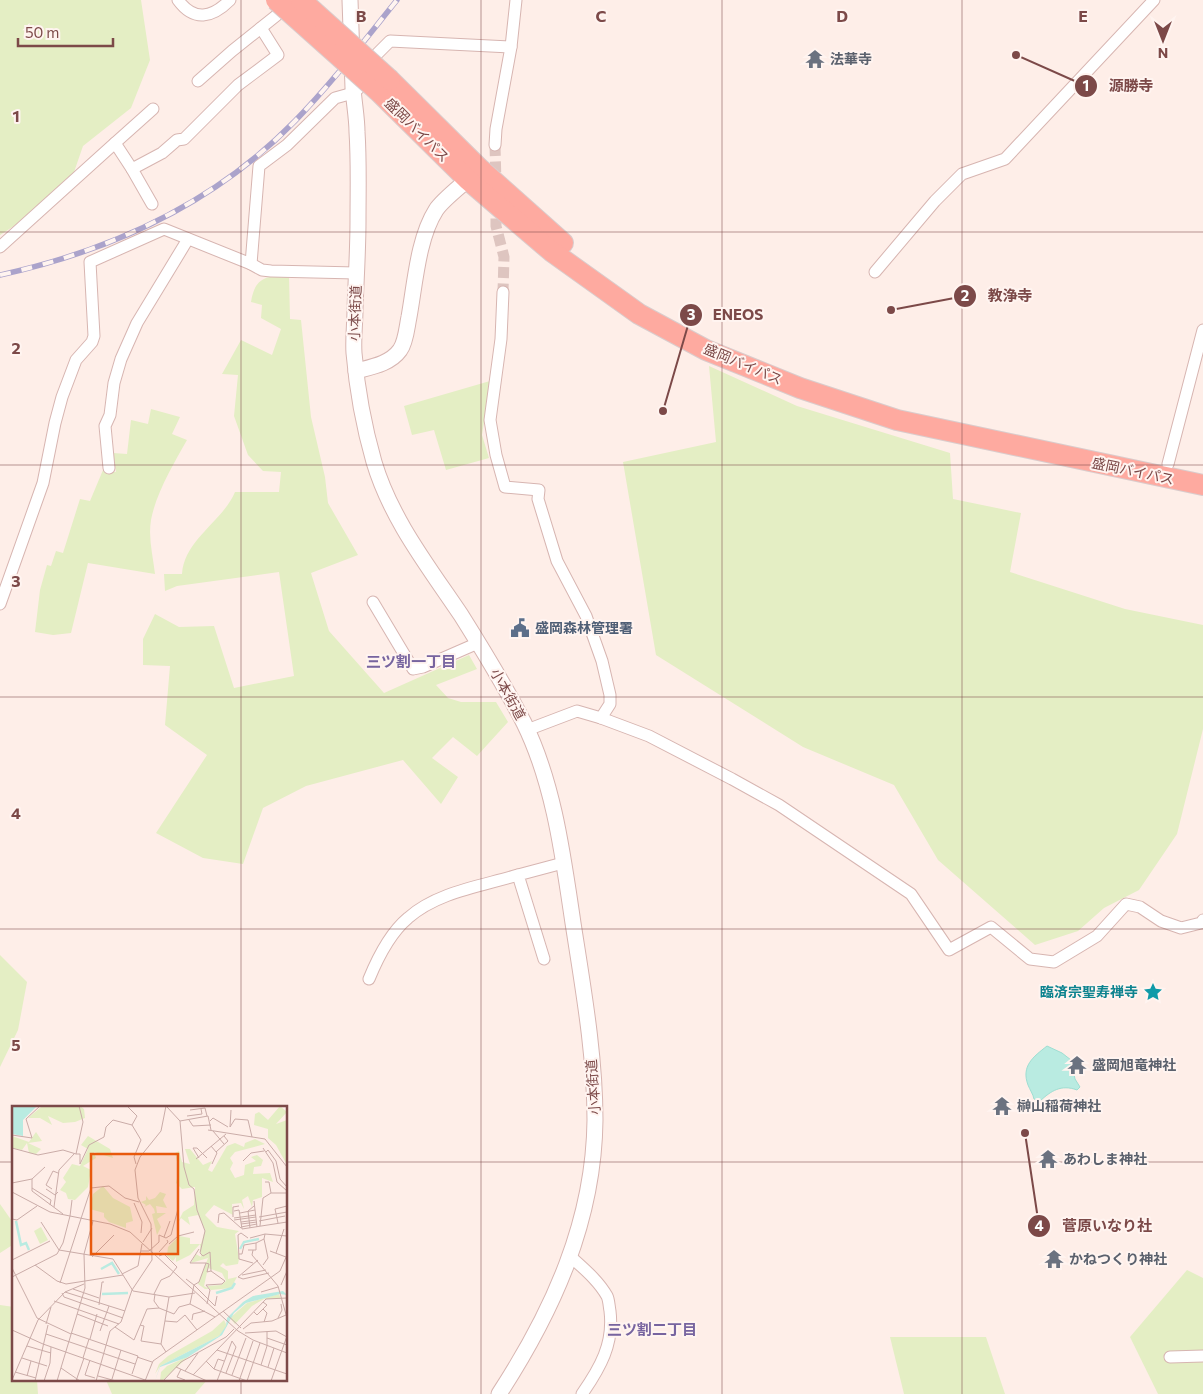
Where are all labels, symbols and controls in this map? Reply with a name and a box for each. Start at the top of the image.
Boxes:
text: B [356,6,367,25]
text: C [596,6,607,25]
text: D [836,6,848,25]
text: E [1078,6,1088,25]
scale bar [18,15,112,47]
north arrow [1138,15,1188,65]
text: 50 m [25,23,59,41]
text: N [1158,45,1168,62]
temple icon: 法華寺 [804,48,826,70]
place label: 法華寺 [830,50,872,67]
callout: 源勝寺 [1074,71,1164,101]
text: 1 [1083,76,1089,94]
text: 源勝寺 [1108,76,1154,94]
street label: 盛岡バイパス [382,94,453,165]
text: 1 [12,106,20,125]
callout: 教浄寺 [952,281,1042,311]
street label: 小本街道 [345,285,364,341]
text: 2 [961,286,969,304]
text: 教浄寺 [987,286,1033,304]
callout: ENEOS [678,300,773,330]
text: 3 [687,305,696,323]
text: ENEOS [713,305,763,323]
text: 2 [11,338,21,357]
street label: 盛岡バイパス [701,339,785,388]
street label: 盛岡バイパス [1090,453,1176,488]
text: 3 [11,571,21,590]
public building icon: 盛岡森林管理署 [509,617,531,639]
place label: 盛岡森林管理署 [535,619,633,636]
district label: 三ツ割一丁目 [366,652,456,670]
street label: 小本街道 [487,665,529,722]
text: 4 [11,803,21,822]
place icon: 臨済宗聖寿禅寺 [1142,981,1164,1003]
place label: 臨済宗聖寿禅寺 [1040,983,1138,1000]
text: 5 [11,1035,21,1054]
temple icon: 盛岡旭竜神社 [1066,1054,1088,1076]
place label: 盛岡旭竜神社 [1092,1056,1176,1073]
street label: 小本街道 [582,1059,603,1116]
temple icon: 榊山稲荷神社 [991,1095,1013,1117]
place label: 榊山稲荷神社 [1017,1097,1101,1114]
inset map [12,1106,288,1382]
temple icon: あわしま神社 [1037,1148,1059,1170]
place label: あわしま神社 [1063,1150,1147,1167]
callout: 菅原いなり社 [1027,1211,1162,1241]
text: 4 [1034,1216,1044,1234]
text: 菅原いなり社 [1062,1216,1152,1234]
temple icon: かねつくり神社 [1043,1248,1065,1270]
place label: かねつくり神社 [1069,1250,1167,1267]
district label: 三ツ割二丁目 [607,1320,697,1338]

